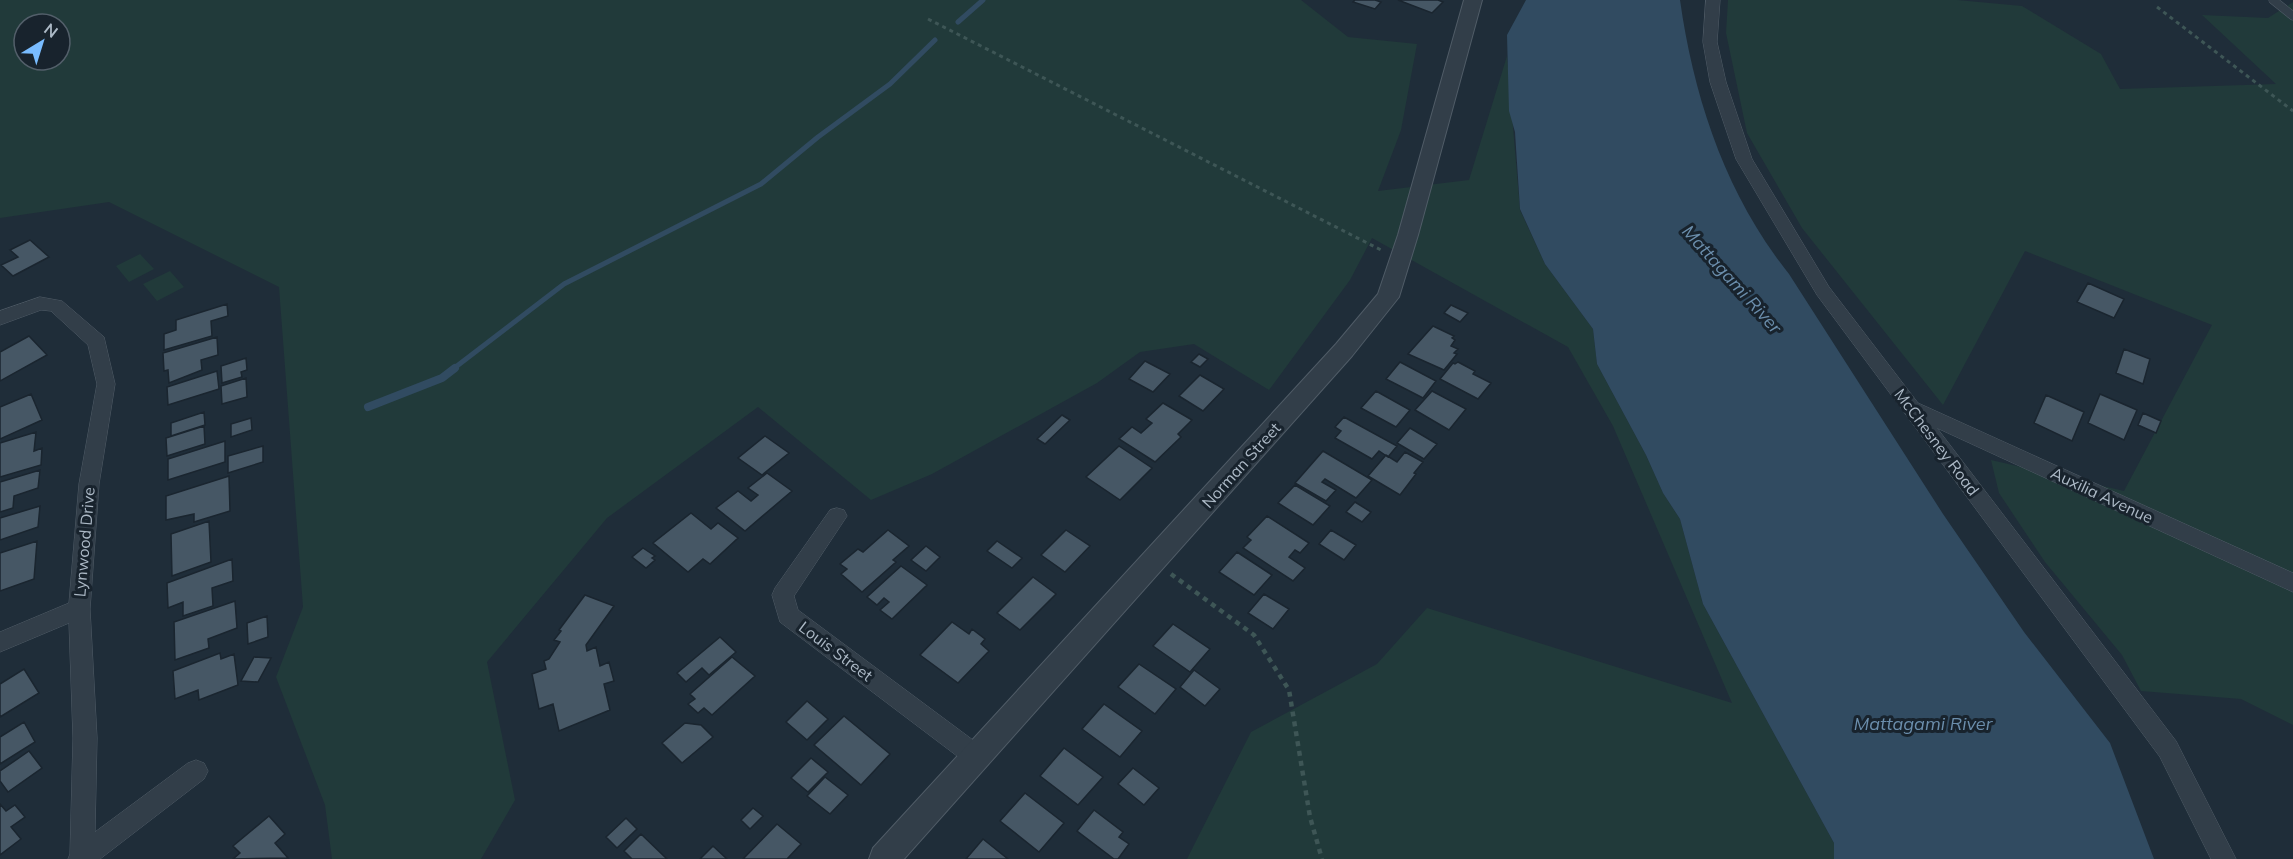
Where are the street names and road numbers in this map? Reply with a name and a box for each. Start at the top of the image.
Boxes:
street label: McChesney Road [1890,385,1984,499]
street label: Norman Street [1197,418,1285,512]
street label: Auxilia Avenue [2048,463,2156,527]
street label: Lynwood Drive [69,486,99,598]
street label: Louis Street [795,617,877,685]

